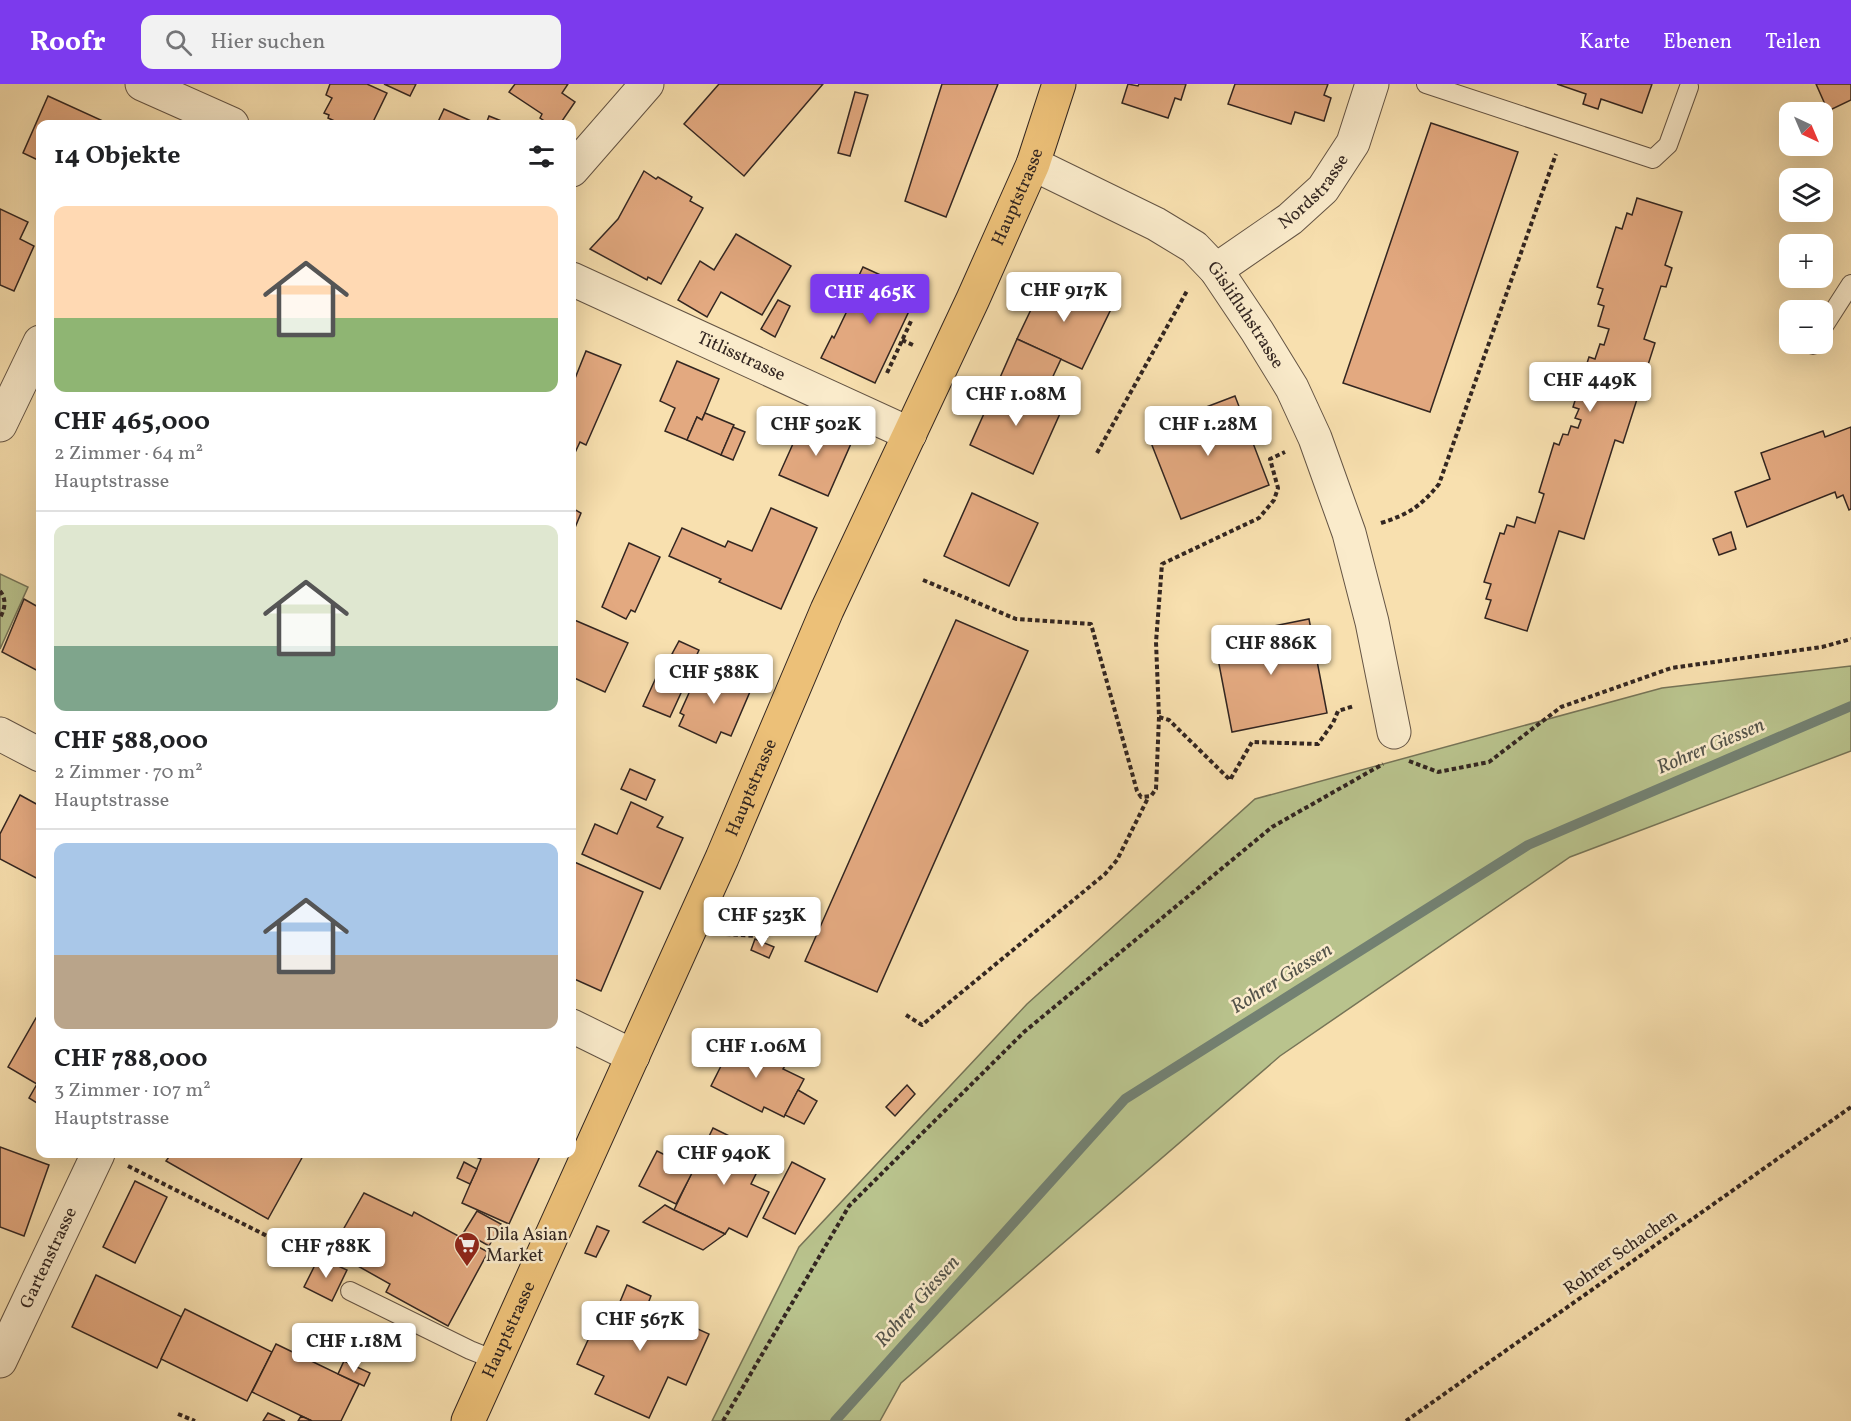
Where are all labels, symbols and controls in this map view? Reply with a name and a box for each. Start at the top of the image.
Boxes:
search box [141,15,561,69]
text: Roofr [30,23,105,62]
icon: search [162,26,195,59]
text: Hier suchen [210,27,325,58]
text: Karte [1579,28,1630,57]
text: Ebenen [1663,28,1732,57]
text: Teilen [1765,28,1821,57]
north arrow [1779,102,1833,156]
map controls [1779,102,1833,354]
text: 14 Objekte [54,138,180,174]
icon: filters [525,140,558,173]
street label: Hauptstrasse [986,145,1050,250]
street label: Nordstrasse [1273,149,1355,236]
button: layers [1779,168,1833,222]
button: + [1779,234,1833,288]
icon: home [252,245,360,353]
street label: Gislifluhstrasse [1201,256,1290,374]
pin: CHF 917K [1002,272,1126,323]
pin: CHF 465K [808,274,932,325]
text: CHF 917K [1020,277,1108,305]
text: CHF 465K [824,279,916,307]
button: − [1779,300,1833,354]
street label: Titlisstrasse [693,325,789,388]
pin: CHF 449K [1528,362,1652,413]
text: CHF 449K [1543,367,1637,395]
pin: CHF 1.08M [947,376,1085,427]
text: CHF 1.08M [966,381,1066,409]
text: CHF 465,000 [54,404,210,440]
pin: CHF 502K [754,406,878,457]
pin: CHF 1.28M [1139,406,1277,457]
text: CHF 502K [771,411,861,439]
text: CHF 1.28M [1159,411,1257,439]
text: 2 Zimmer · 64 m² [54,440,203,468]
text: Hauptstrasse [54,468,169,496]
icon: home [252,564,360,672]
pin: CHF 886K [1209,625,1333,676]
text: CHF 886K [1225,630,1317,658]
pin: CHF 588K [652,654,776,705]
text: CHF 588K [669,659,759,687]
water label: Rohrer Giessen [1653,712,1769,782]
text: CHF 588,000 [54,723,208,759]
street label: Hauptstrasse [720,735,784,840]
text: 2 Zimmer · 70 m² [54,759,203,787]
text: Hauptstrasse [54,787,169,815]
icon: home [252,882,360,990]
pin: CHF 523K [700,897,824,948]
text: CHF 523K [718,902,806,930]
water label: Rohrer Giessen [1226,937,1338,1021]
pin: CHF 1.06M [687,1028,825,1079]
text: CHF 1.06M [706,1033,806,1061]
text: CHF 788,000 [54,1041,208,1077]
text: 3 Zimmer · 107 m² [54,1077,211,1105]
text: Hauptstrasse [54,1105,169,1133]
pin: CHF 940K [662,1135,786,1186]
text: CHF 940K [677,1140,771,1168]
street label: Gartenstrasse [14,1203,84,1313]
street label: Rohrer Schachen [1559,1204,1683,1302]
place label: Dila Asian Market [486,1223,568,1269]
pin: CHF 788K [264,1228,388,1279]
supermarket icon: Dila Asian Market [452,1230,482,1268]
text: CHF 788K [281,1233,371,1261]
water label: Rohrer Giessen [869,1250,967,1354]
street label: Hauptstrasse [476,1277,542,1382]
pin: CHF 567K [578,1301,702,1352]
text: CHF 567K [596,1306,684,1334]
pin: CHF 1.18M [285,1323,423,1374]
text: CHF 1.18M [306,1328,402,1356]

